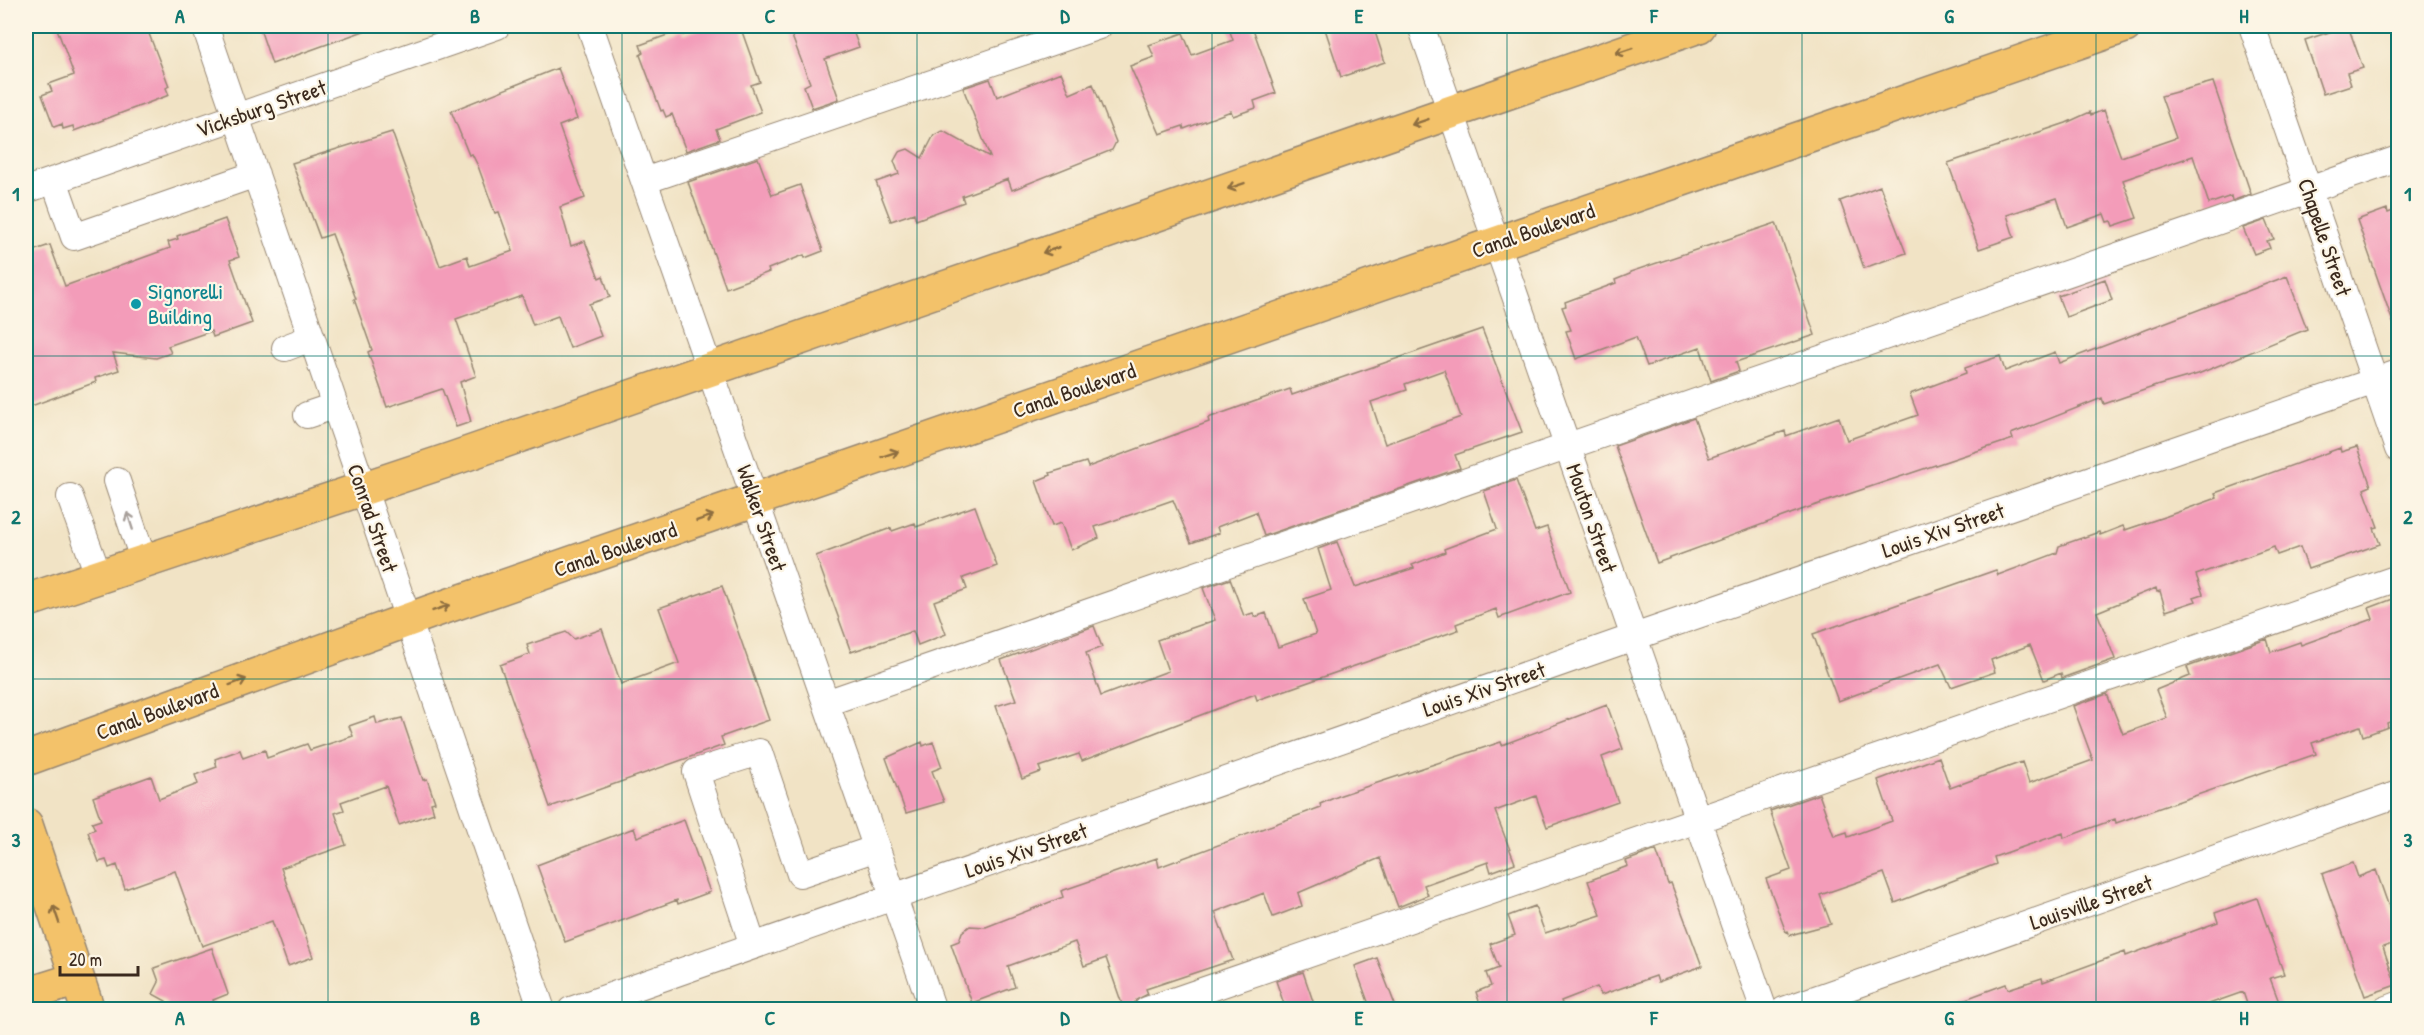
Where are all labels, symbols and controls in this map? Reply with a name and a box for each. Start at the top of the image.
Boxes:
text: A [175,2,185,29]
text: B [470,2,480,29]
text: C [765,2,776,29]
text: D [1060,2,1070,29]
text: E [1355,2,1364,29]
text: F [1649,2,1659,29]
text: G [1944,2,1954,29]
text: H [2239,2,2249,29]
one-way arrow [1615,47,1634,58]
street label: Vicksburg Street [192,72,330,144]
one-way arrow [1411,118,1430,129]
street label: Chapelle Street [2291,174,2359,300]
text: 1 [12,180,20,207]
text: 1 [2404,180,2412,207]
one-way arrow [1227,181,1246,192]
street label: Canal Boulevard [1468,195,1599,265]
one-way arrow [1043,245,1061,256]
place label: Signorelli Building [148,276,223,331]
marker: Signorelli Building [129,297,143,311]
street label: Canal Boulevard [1009,355,1140,425]
one-way arrow [880,447,898,458]
street label: Mouton Street [1559,459,1625,577]
street label: Conrad Street [340,460,406,577]
street label: Walker Street [730,461,794,576]
street label: Louis Xiv Street [1878,495,2009,565]
text: 2 [11,503,21,530]
text: 2 [2403,503,2413,530]
one-way arrow [695,511,714,522]
one-way arrow [124,512,135,531]
street label: Canal Boulevard [550,514,681,584]
one-way arrow [431,602,450,613]
street label: Louis Xiv Street [1419,654,1550,724]
street label: Canal Boulevard [92,675,223,747]
one-way arrow [228,675,247,686]
street label: Louis Xiv Street [961,815,1092,885]
text: 3 [12,826,21,853]
text: 3 [2404,826,2413,853]
street label: Louisville Street [2026,867,2157,937]
one-way arrow [49,905,60,924]
scale bar [60,939,138,977]
text: 20 m [69,947,102,972]
text: A [175,1004,185,1031]
text: B [470,1004,480,1031]
text: C [765,1004,776,1031]
text: D [1060,1004,1070,1031]
text: E [1355,1004,1364,1031]
text: F [1649,1004,1659,1031]
text: G [1944,1004,1954,1031]
text: H [2239,1004,2249,1031]

